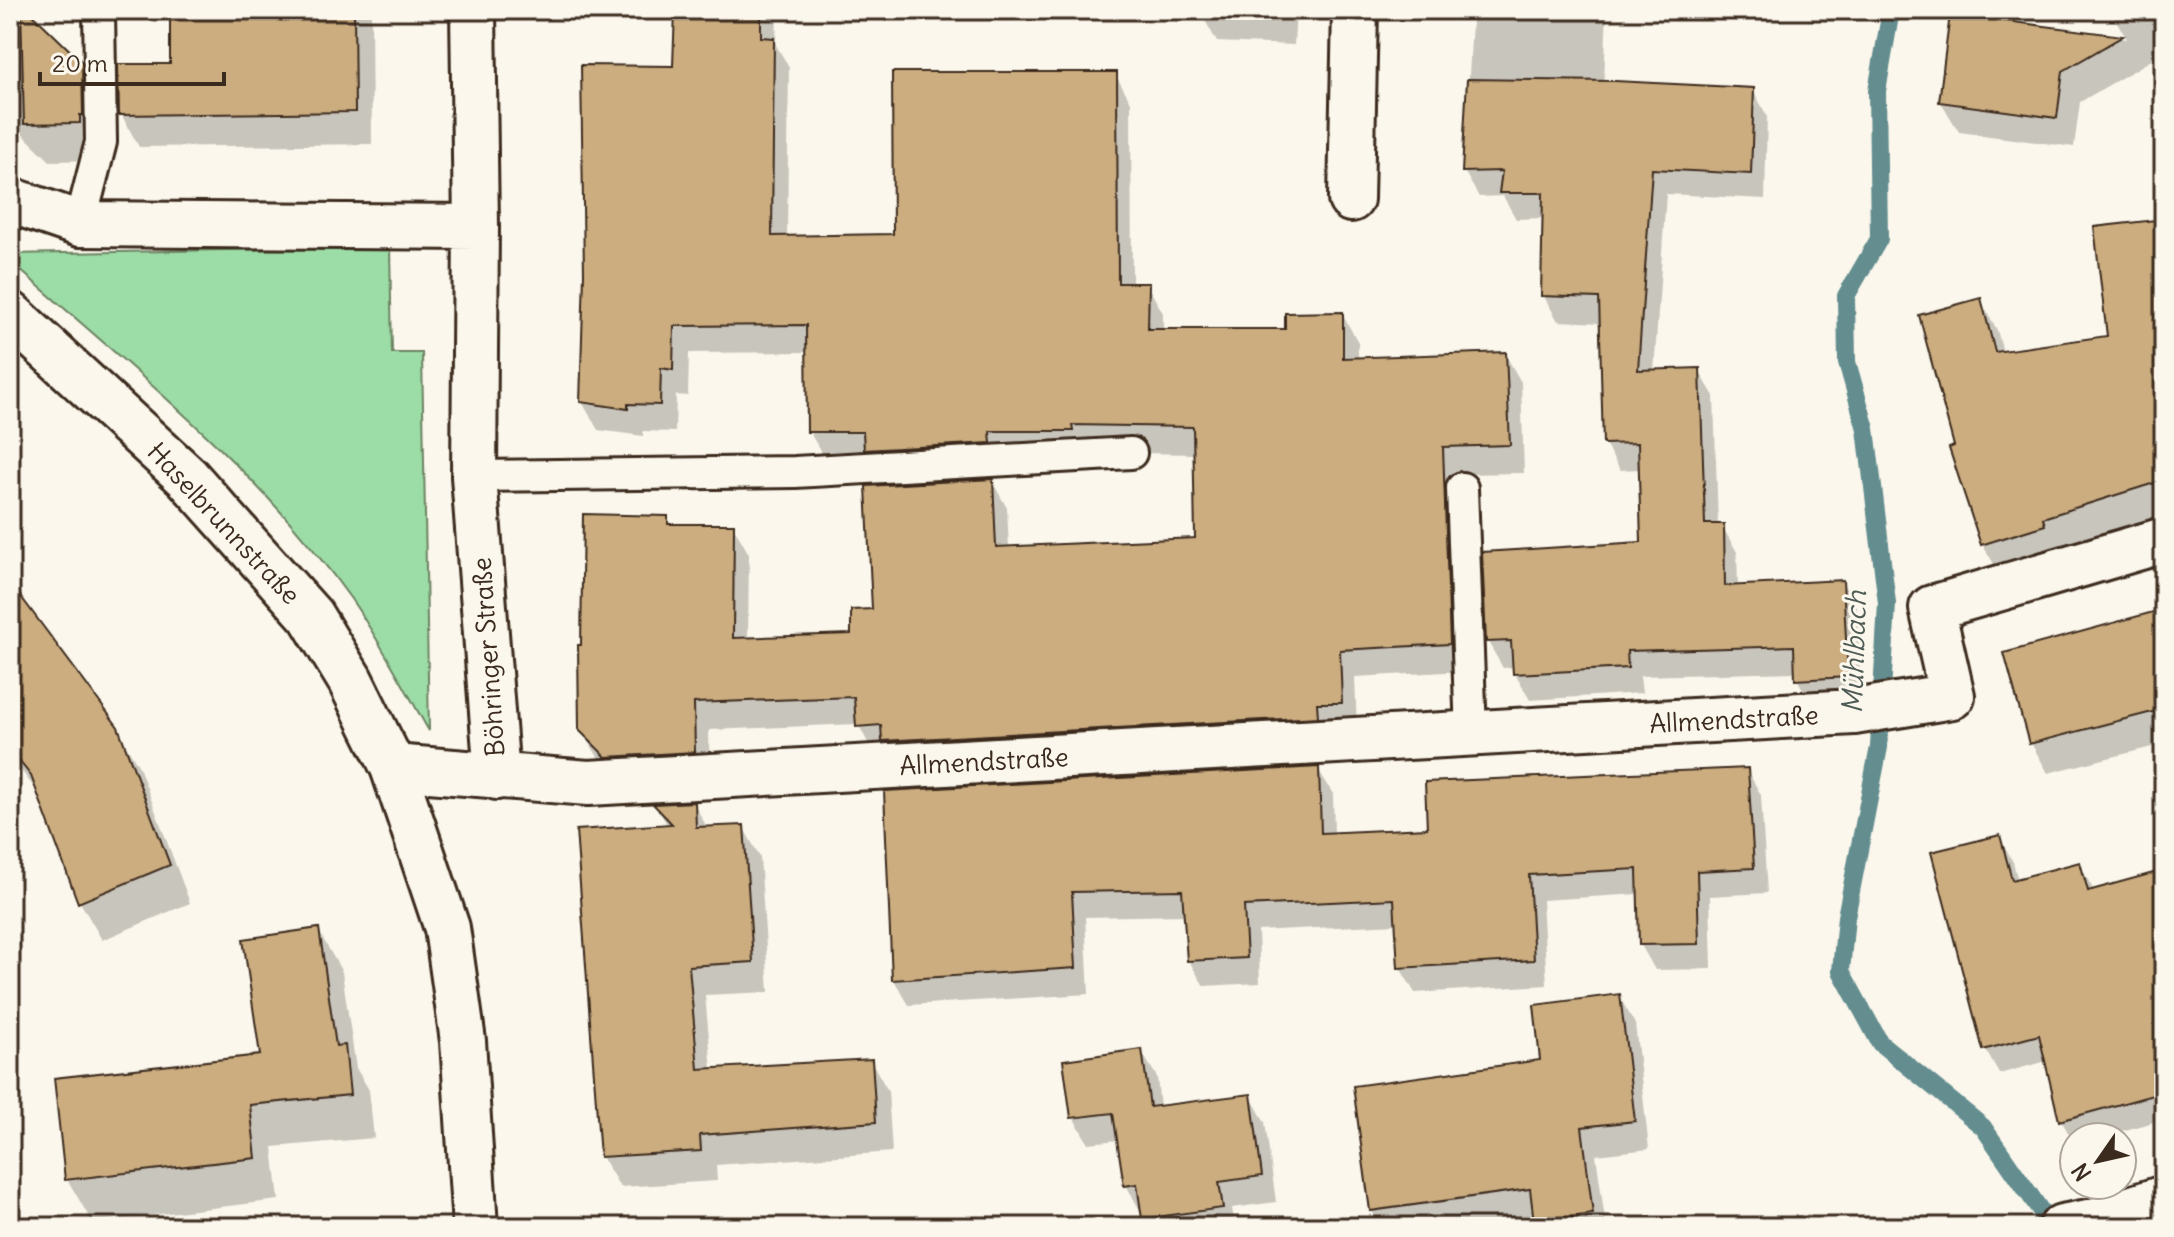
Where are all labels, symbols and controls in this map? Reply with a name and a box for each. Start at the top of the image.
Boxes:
scale bar [40,36,224,86]
text: 20 m [52,48,108,78]
street label: Haselbrunnstraße [141,435,307,611]
street label: Böhringer Straße [465,556,511,758]
water label: Mühlbach [1834,589,1874,714]
street label: Allmendstraße [1649,698,1819,740]
street label: Allmendstraße [899,740,1069,782]
north arrow [2058,1121,2138,1201]
text: N [2066,1158,2097,1186]

